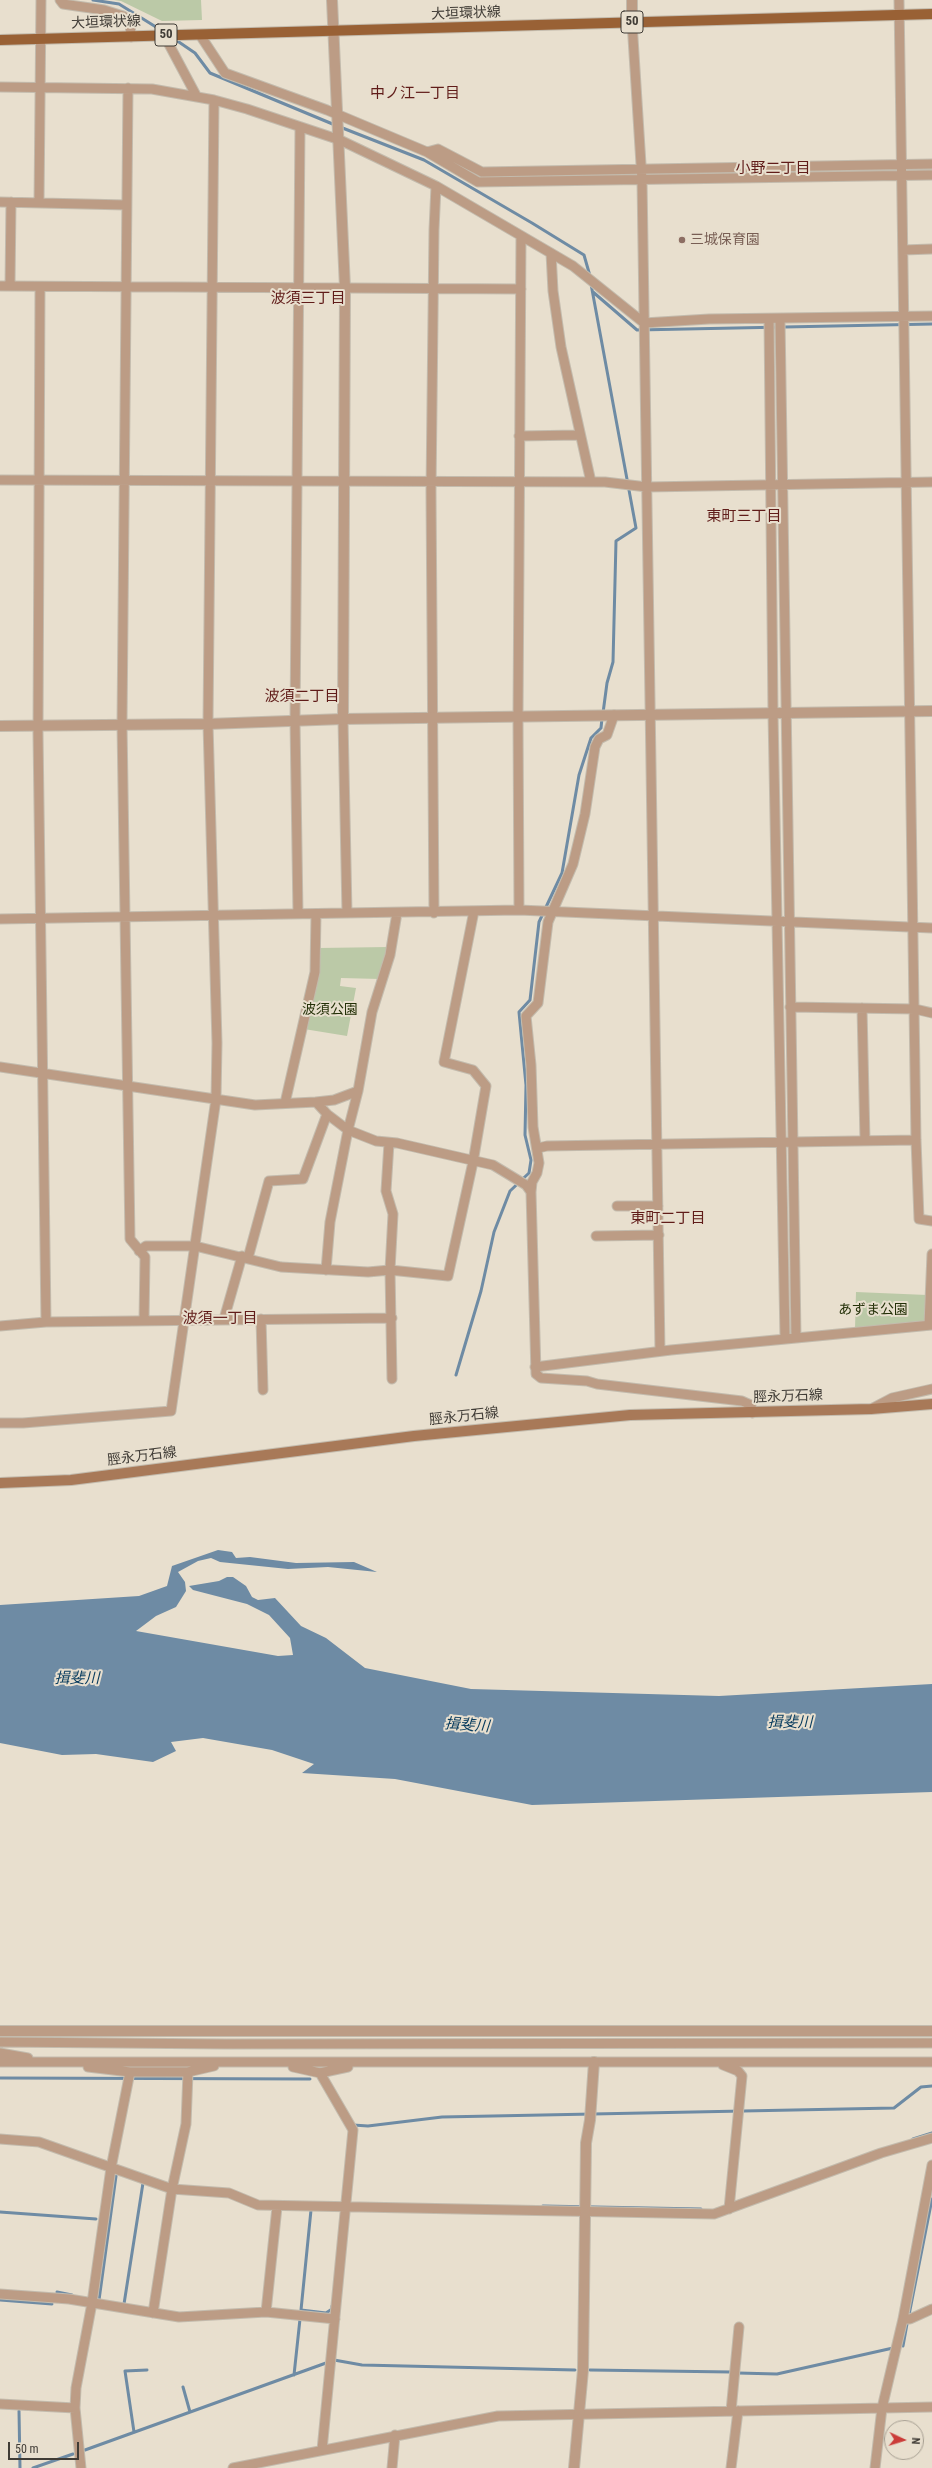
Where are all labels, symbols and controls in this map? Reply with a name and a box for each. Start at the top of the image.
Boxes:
street label: 大垣環状線 [431,4,501,24]
road number: 50 [621,11,643,33]
street label: 大垣環状線 [71,13,141,33]
road number: 50 [155,24,177,46]
district label: 中ノ江一丁目 [370,85,460,103]
district label: 小野二丁目 [736,160,810,178]
place label: 三城保育園 [690,232,760,248]
marker: 三城保育園 [677,235,687,245]
district label: 波須三丁目 [271,290,345,308]
district label: 東町三丁目 [707,508,781,526]
district label: 波須二丁目 [265,688,339,706]
park label: 波須公園 [302,1002,358,1018]
district label: 東町二丁目 [631,1210,705,1228]
park label: あずま公園 [838,1302,908,1318]
district label: 波須一丁目 [183,1310,257,1328]
street label: 脛永万石線 [753,1387,823,1407]
street label: 脛永万石線 [428,1405,500,1429]
street label: 脛永万石線 [106,1444,178,1470]
water label: 揖斐川 [55,1670,99,1688]
water label: 揖斐川 [768,1714,812,1732]
water label: 揖斐川 [444,1715,490,1737]
north arrow [884,2420,924,2460]
scale bar [10,2434,81,2460]
text: N [909,2437,922,2445]
text: 50 m [15,2442,39,2456]

